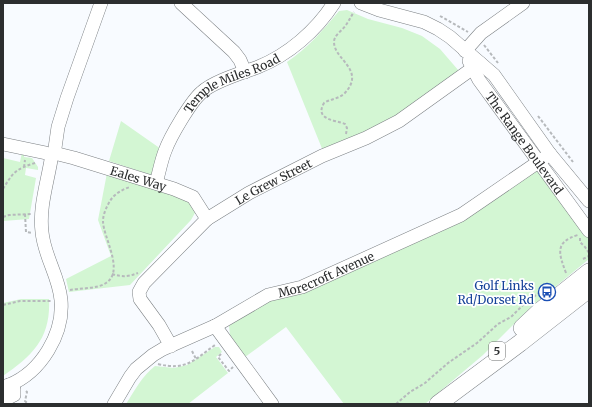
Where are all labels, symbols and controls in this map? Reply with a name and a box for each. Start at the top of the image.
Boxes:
street label: Temple Miles Road [180,50,282,116]
street label: The Range Boulevard [482,89,567,197]
street label: Le Grew Street [232,155,314,207]
street label: Eales Way [109,162,168,194]
street label: Morecroft Avenue [276,248,376,300]
place label: Golf Links Rd/Dorset Rd [458,278,534,307]
bus stop icon: Golf Links Rd/Dorset Rd [537,282,557,302]
road number: 5 [489,342,505,360]

